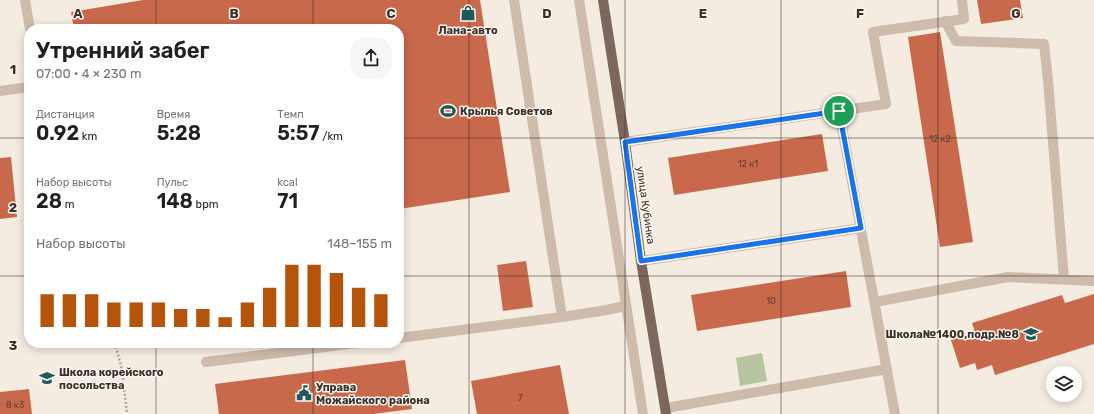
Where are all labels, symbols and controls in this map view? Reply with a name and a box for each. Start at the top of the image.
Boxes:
shop icon: Лана-авто [459,4,477,22]
text: A [73,6,83,21]
text: B [229,6,239,21]
text: C [386,6,396,21]
text: D [542,6,552,21]
text: E [699,6,707,21]
text: F [856,6,864,21]
text: G [1011,6,1021,21]
place label: Лана-авто [438,24,498,37]
text: Утренний забег [36,37,210,64]
button: share [350,37,392,79]
text: 1 [10,62,16,77]
text: 07:00 · 4 × 230 m [36,66,142,81]
pin [822,94,856,128]
icon: arrive [828,100,850,122]
sports icon: Крылья Советов [439,102,457,120]
place label: Крылья Советов [460,105,553,118]
text: Дистанция [36,108,94,121]
text: Время [157,108,190,121]
text: Темп [277,108,304,121]
text: 0.92 [36,121,79,145]
text: 5:28 [157,121,201,145]
text: 5:57 [277,121,319,145]
text: km [79,130,97,143]
text: /km [319,130,343,143]
house number: 12 к2 [929,134,951,144]
house number: 12 к1 [738,159,758,169]
street label: улица Кубинка [634,165,657,245]
text: Набор высоты [36,176,112,189]
text: Пульс [157,176,188,189]
text: kcal [277,176,298,189]
text: 28 [36,189,62,213]
text: 148 [157,189,193,213]
text: 71 [277,189,298,213]
text: m [62,198,74,211]
text: bpm [193,198,218,211]
text: 2 [9,200,17,215]
text: Набор высоты [36,236,125,251]
text: 148–155 m [327,236,392,251]
house number: 10 [766,296,776,306]
school or university icon: Школа№1400,подр.№8 [1022,325,1040,343]
place label: Школа№1400,подр.№8 [886,328,1019,341]
text: 3 [9,338,18,353]
place label: Школа корейского посольства [59,366,164,392]
map controls [1046,366,1082,402]
button: layers [1046,366,1082,402]
school or university icon: Школа корейского посольства [38,369,56,387]
place label: Управа Можайского района [316,381,430,407]
public building icon: Управа Можайского района [295,384,313,402]
house number: 7 [518,393,523,403]
house number: 8 к3 [6,400,24,410]

